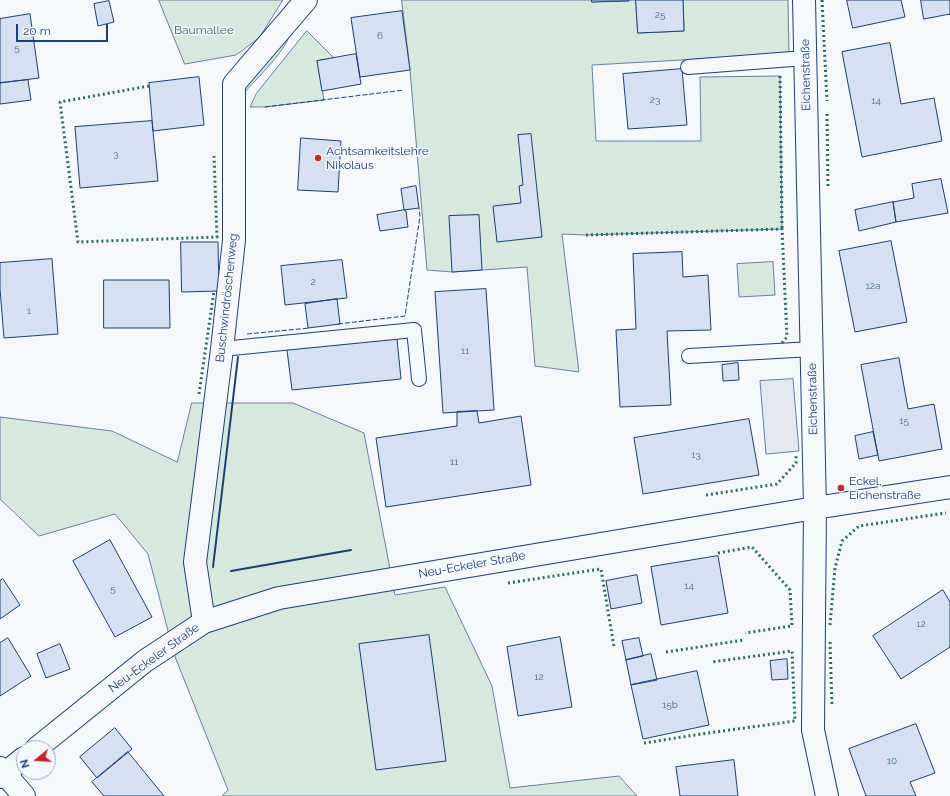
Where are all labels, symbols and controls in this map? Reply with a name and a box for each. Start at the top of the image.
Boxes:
house number: 25 [655,9,665,21]
scale bar [18,16,110,42]
park label: Baumallee [174,23,234,37]
text: 20 m [23,24,51,38]
house number: 6 [377,30,383,42]
street label: Eichenstraße [798,39,814,111]
house number: 5 [14,42,20,54]
house number: 23 [650,94,660,106]
house number: 14 [871,95,881,107]
place label: Achtsamkeitslehre Nikolaus [326,144,429,172]
house number: 3 [113,148,119,160]
marker: Achtsamkeitslehre Nikolaus [313,153,323,163]
street label: Buschwindröschenweg [213,233,241,363]
house number: 2 [310,276,316,288]
house number: 12a [866,280,880,292]
house number: 1 [27,305,31,317]
house number: 11 [461,345,469,357]
street label: Eichenstraße [805,363,821,435]
house number: 15 [899,415,909,427]
house number: 13 [691,449,701,461]
house number: 11 [450,456,458,468]
place label: Eckel, Eichenstraße [849,474,921,502]
marker: Eckel, Eichenstraße [836,483,846,493]
street label: Neu-Eckeler Straße [417,549,527,581]
house number: 14 [684,580,694,592]
house number: 5 [110,583,116,595]
house number: 12 [916,618,926,630]
street label: Neu-Eckeler Straße [106,620,202,696]
house number: 12 [534,671,544,683]
house number: 15b [662,699,678,711]
north arrow [16,740,56,780]
house number: 10 [887,755,897,767]
text: N [18,758,33,770]

